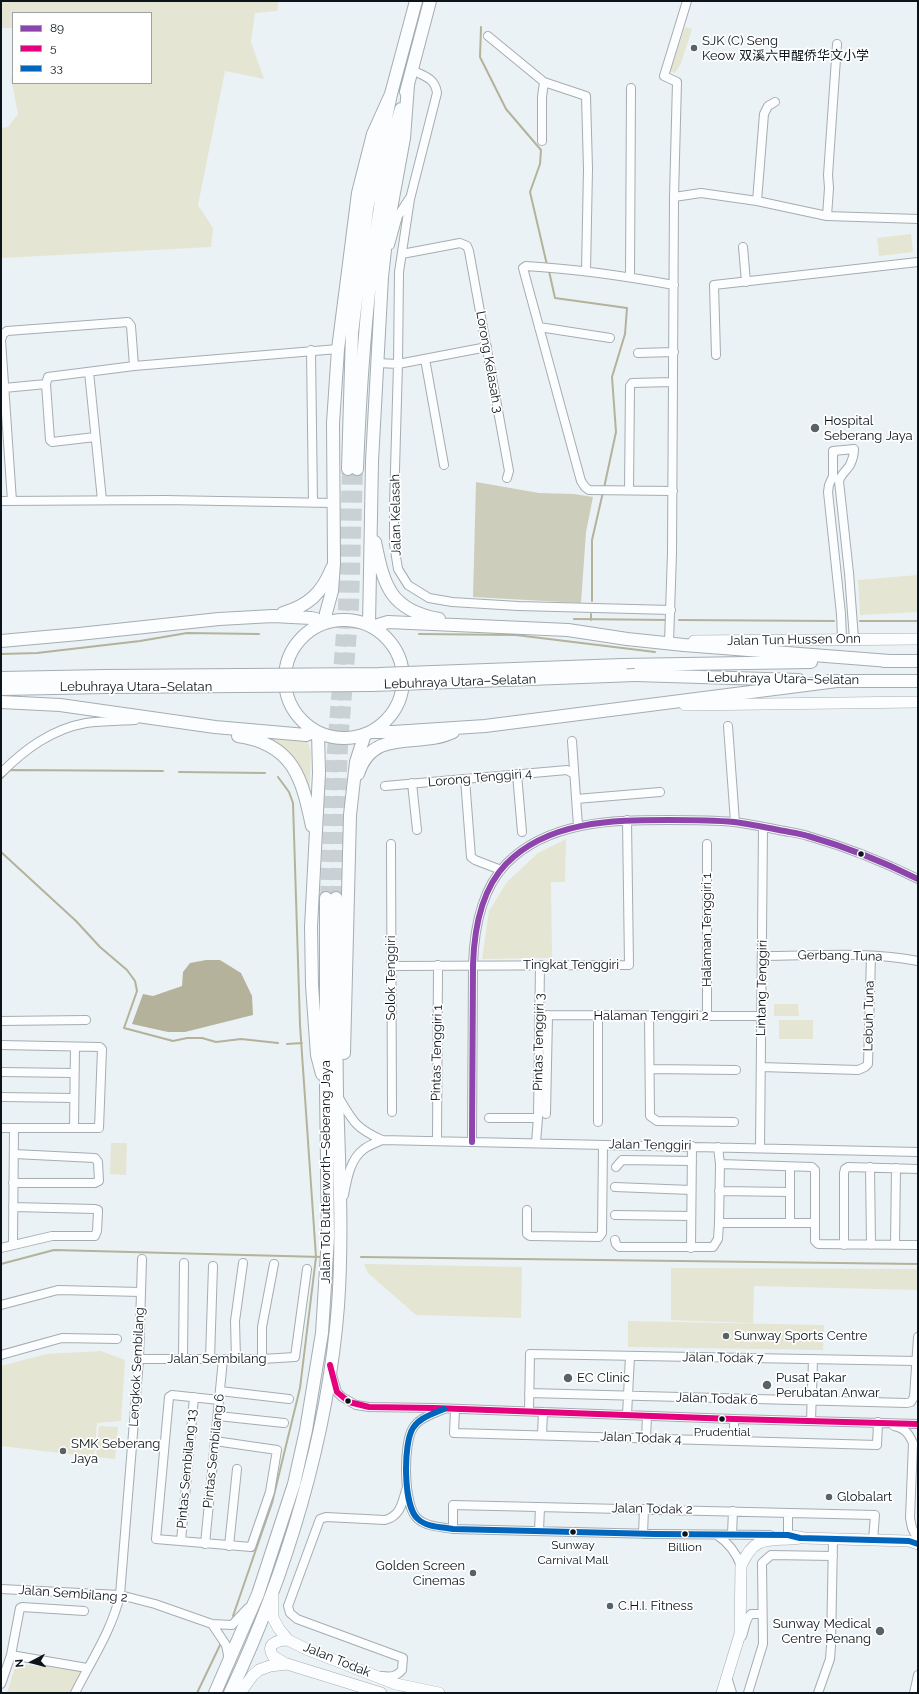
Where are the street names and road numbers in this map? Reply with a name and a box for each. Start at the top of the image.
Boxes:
street label: Lorong Kelasah 3 [472,310,506,414]
street label: Jalan Kelasah [387,474,405,556]
street label: Jalan Tun Hussen Onn [727,631,861,649]
street label: Lebuhraya Utara–Selatan [707,670,859,688]
street label: Lebuhraya Utara–Selatan [384,672,536,692]
street label: Lebuhraya Utara–Selatan [60,679,212,695]
street label: Lorong Tenggiri 4 [427,766,533,790]
street label: Halaman Tenggiri 1 [699,873,715,987]
street label: Solok Tenggiri [383,935,399,1021]
street label: Lintang Tenggiri [753,940,771,1036]
street label: Gerbang Tuna [797,947,883,965]
street label: Tingkat Tenggiri [523,957,619,973]
street label: Lebuh Tuna [861,980,877,1052]
street label: Pintas Tenggiri 3 [530,993,548,1091]
street label: Pintas Tenggiri 1 [428,1005,446,1101]
street label: Halaman Tenggiri 2 [593,1008,709,1024]
street label: Jalan Tol Butterworth–Seberang Jaya [318,1060,334,1284]
street label: Jalan Tenggiri [609,1136,691,1154]
street label: Lengkok Sembilang [126,1307,148,1427]
street label: Jalan Todak 7 [682,1349,764,1367]
street label: Jalan Sembilang [167,1351,267,1367]
street label: Jalan Todak 6 [676,1390,758,1408]
street label: Pintas Sembilang 6 [200,1393,228,1509]
street label: Pintas Sembilang 13 [174,1409,200,1529]
street label: Jalan Todak 4 [600,1429,682,1447]
street label: Jalan Todak 2 [611,1500,693,1518]
street label: Jalan Sembilang 2 [18,1582,128,1606]
street label: Jalan Todak [301,1639,373,1681]

